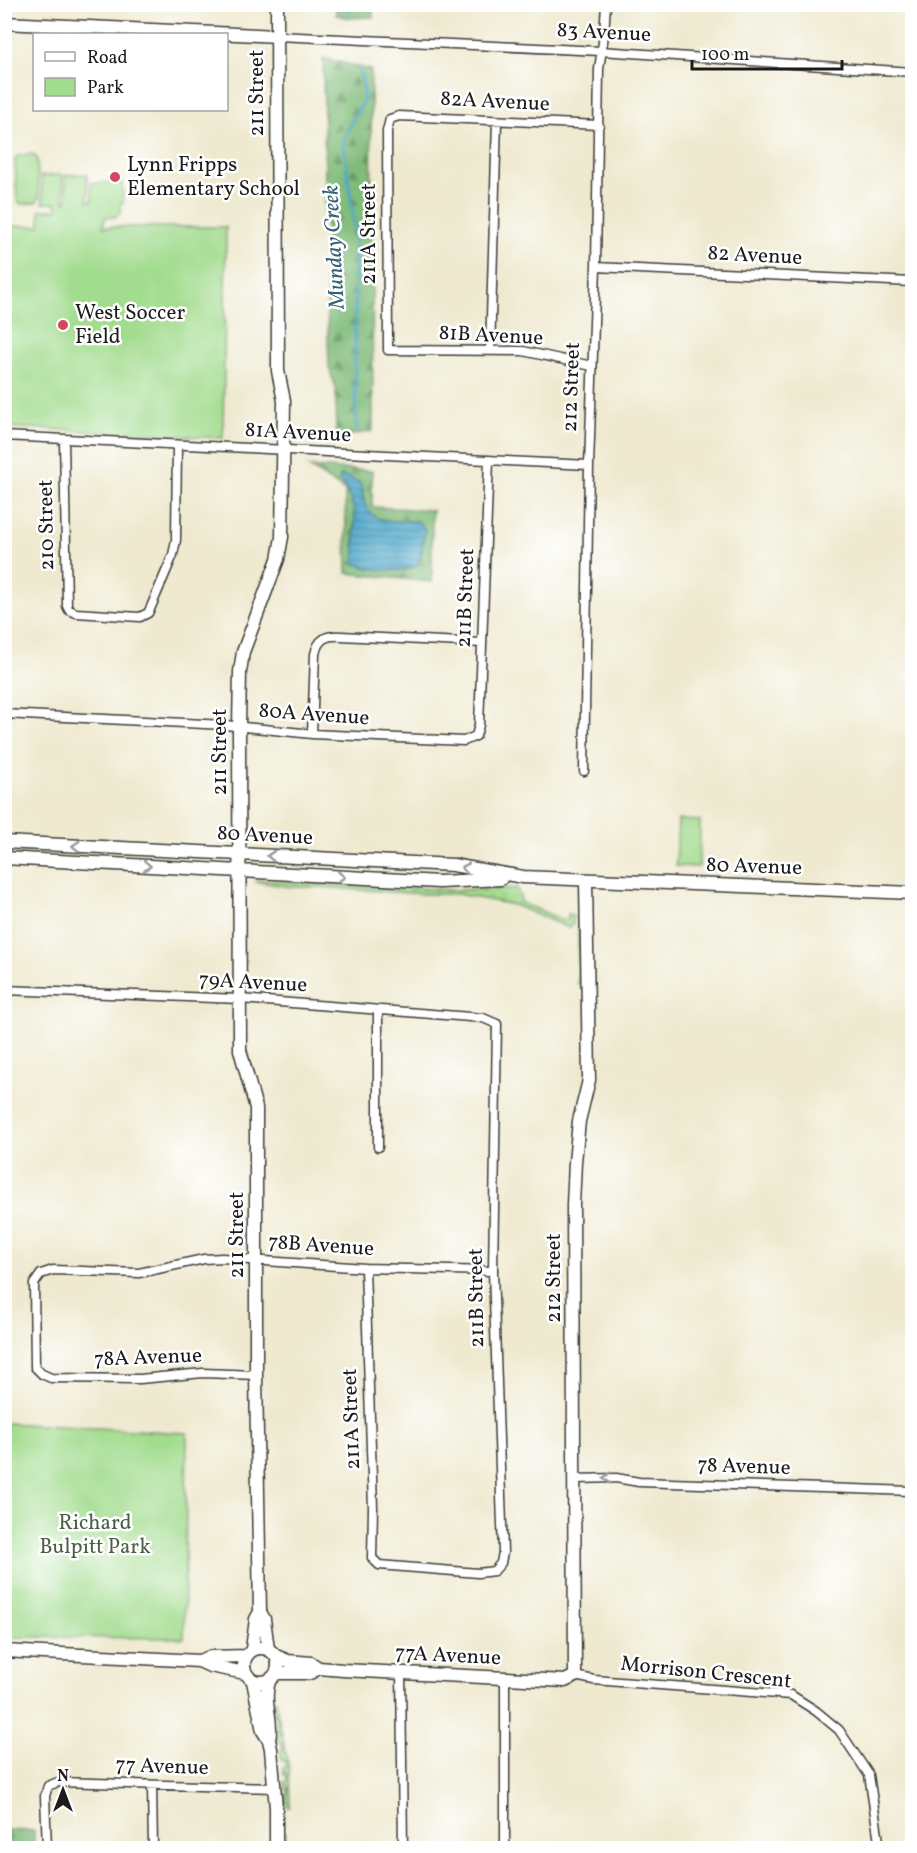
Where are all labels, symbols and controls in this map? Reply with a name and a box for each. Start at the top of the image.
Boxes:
street label: 83 Avenue [556,16,652,50]
legend [33,33,228,111]
scale bar [692,33,842,71]
text: 100 m [701,43,750,68]
text: Road [87,46,128,71]
street label: 211 Street [243,50,272,136]
text: Park [87,76,124,101]
street label: 82A Avenue [440,85,551,119]
place label: Lynn Fripps Elementary School [127,151,300,204]
marker: Lynn Fripps Elementary School [108,170,122,184]
street label: 211A Street [355,183,384,285]
water label: Munday Creek [316,184,354,311]
street label: 82 Avenue [707,239,803,273]
place label: West Soccer Field [75,299,185,352]
marker: West Soccer Field [56,318,70,332]
street label: 81B Avenue [438,319,544,353]
street label: 212 Street [556,342,588,432]
street label: 81A Avenue [244,416,352,450]
street label: 210 Street [32,479,62,571]
street label: 211B Street [450,548,482,648]
street label: 80A Avenue [258,697,370,733]
street label: 211 Street [206,709,235,795]
street label: 80 Avenue [216,819,314,853]
one-way arrow [71,839,80,852]
one-way arrow [266,849,275,862]
street label: 80 Avenue [705,851,803,883]
one-way arrow [142,859,151,872]
one-way arrow [461,862,470,874]
one-way arrow [337,870,346,883]
street label: 79A Avenue [198,966,308,1000]
street label: 211 Street [223,1192,252,1278]
street label: 78B Avenue [267,1228,375,1264]
street label: 212 Street [540,1233,569,1323]
street label: 211B Street [462,1248,492,1348]
street label: 78A Avenue [94,1342,202,1374]
street label: 211A Street [336,1368,368,1470]
street label: 78 Avenue [697,1451,791,1483]
one-way arrow [603,1472,612,1484]
park label: Richard Bulpitt Park [39,1509,151,1562]
street label: 77A Avenue [394,1639,502,1673]
street label: Morrison Crescent [619,1650,793,1696]
street label: 77 Avenue [115,1751,209,1783]
north arrow [33,1760,93,1820]
text: N [57,1766,69,1788]

